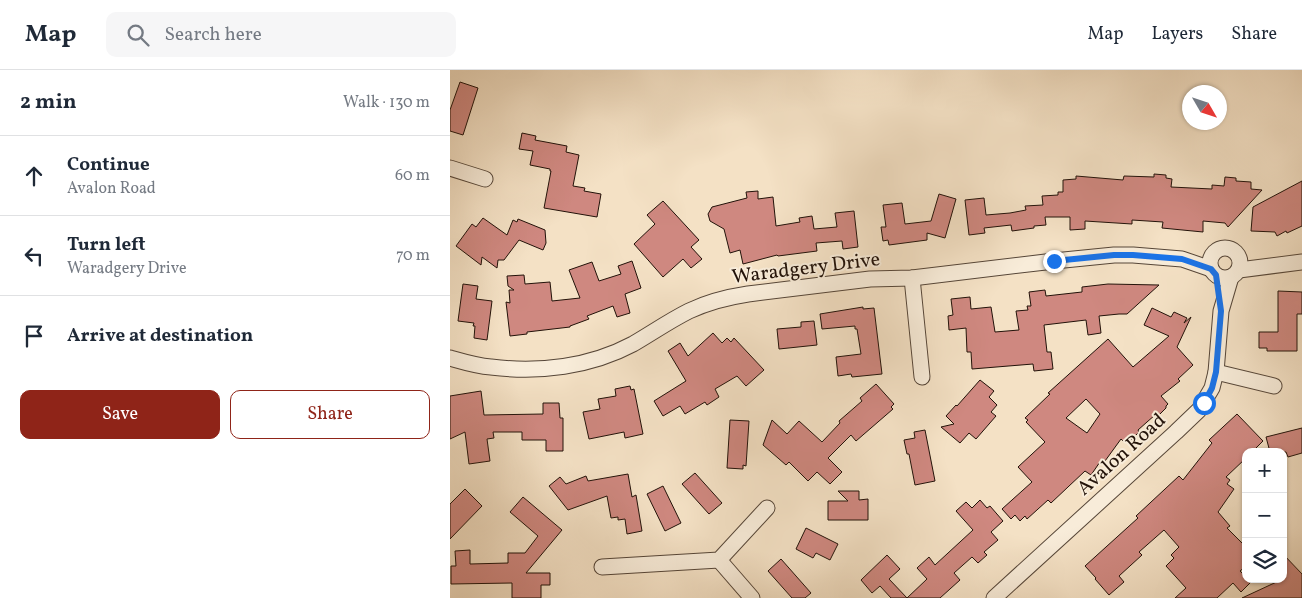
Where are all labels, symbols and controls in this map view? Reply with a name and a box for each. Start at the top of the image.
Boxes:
search box [106,12,456,57]
text: Map [25,18,76,52]
icon: search [124,21,152,49]
text: Search here [164,22,262,48]
text: Map [1087,22,1123,47]
text: Layers [1151,22,1203,47]
text: Share [1231,22,1277,47]
north arrow [1182,85,1227,130]
text: 2 min [20,88,77,117]
text: Walk · 130 m [343,92,430,114]
text: Continue [67,152,150,178]
icon: ahead [20,162,48,190]
text: 60 m [395,165,430,187]
text: Avalon Road [67,178,156,200]
text: Turn left [67,232,146,258]
icon: left [20,242,48,270]
text: 70 m [396,245,430,267]
street label: Waradgery Drive [730,246,882,292]
route end [1043,250,1066,273]
text: Waradgery Drive [67,258,187,280]
icon: arrive [20,322,48,350]
text: Arrive at destination [67,323,253,349]
button: Save [20,390,220,439]
button: Share [230,390,430,439]
route start [1193,392,1216,415]
street label: Avalon Road [1071,407,1173,503]
map controls [1242,448,1287,583]
button: + [1242,448,1287,493]
button: − [1242,493,1287,538]
button: layers [1242,538,1287,583]

